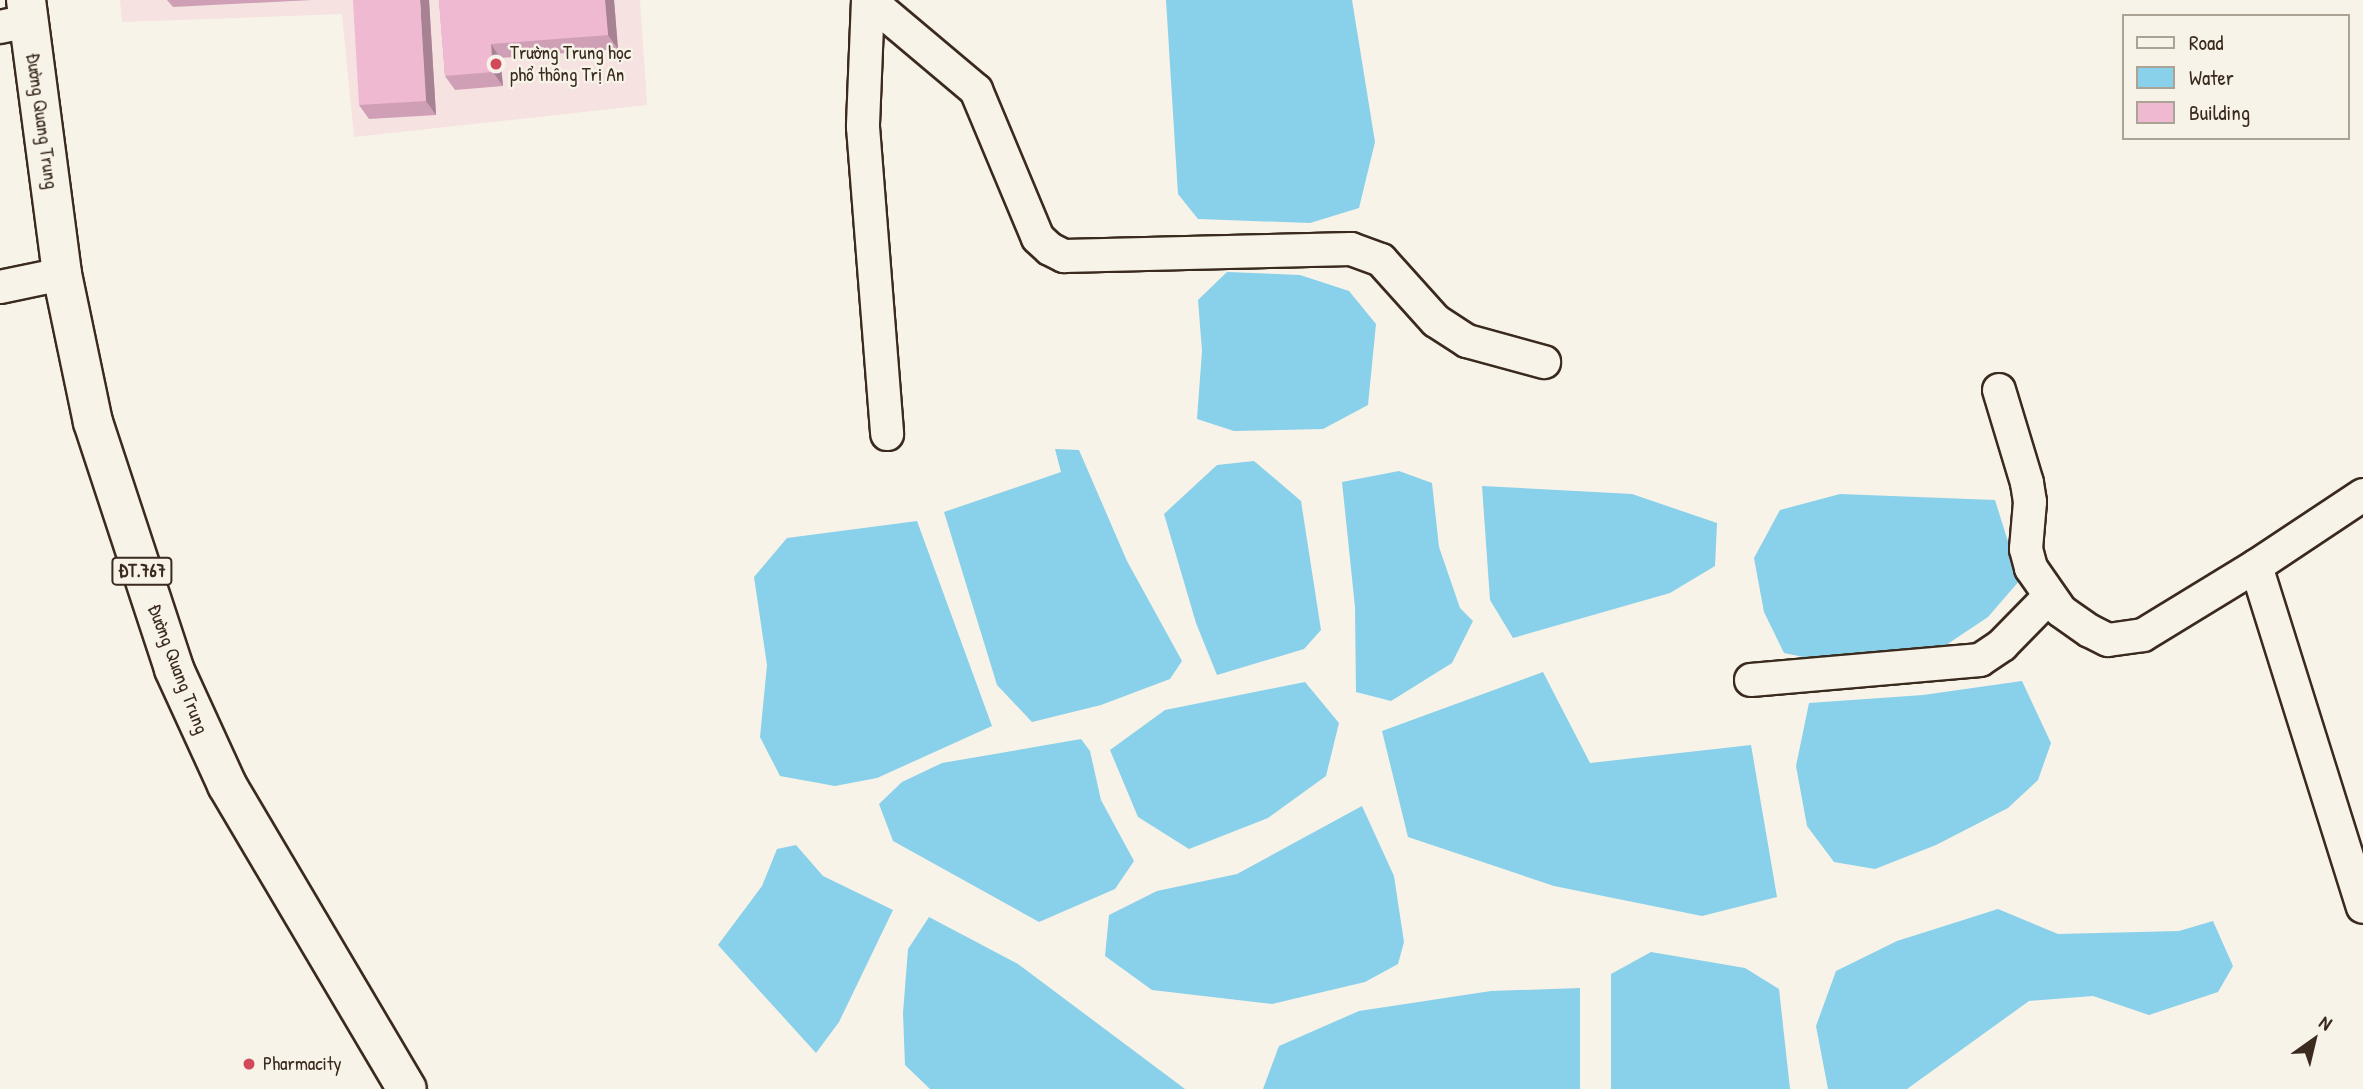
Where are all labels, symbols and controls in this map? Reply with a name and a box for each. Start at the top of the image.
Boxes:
legend [2122,14,2349,140]
text: Road [2189,28,2223,57]
place label: Trường Trung học phổ thông Trị An [510,42,631,86]
street label: Đường Quang Trung [21,52,63,190]
marker: Trường Trung học phổ thông Trị An [488,56,504,72]
text: Water [2189,63,2234,92]
text: Building [2189,98,2250,127]
road number: ĐT.767 [110,556,174,586]
street label: Đường Quang Trung [143,601,213,737]
north arrow [2279,1005,2349,1075]
text: N [2314,1009,2337,1036]
place label: Pharmacity [263,1053,341,1075]
marker: Pharmacity [241,1056,257,1072]

